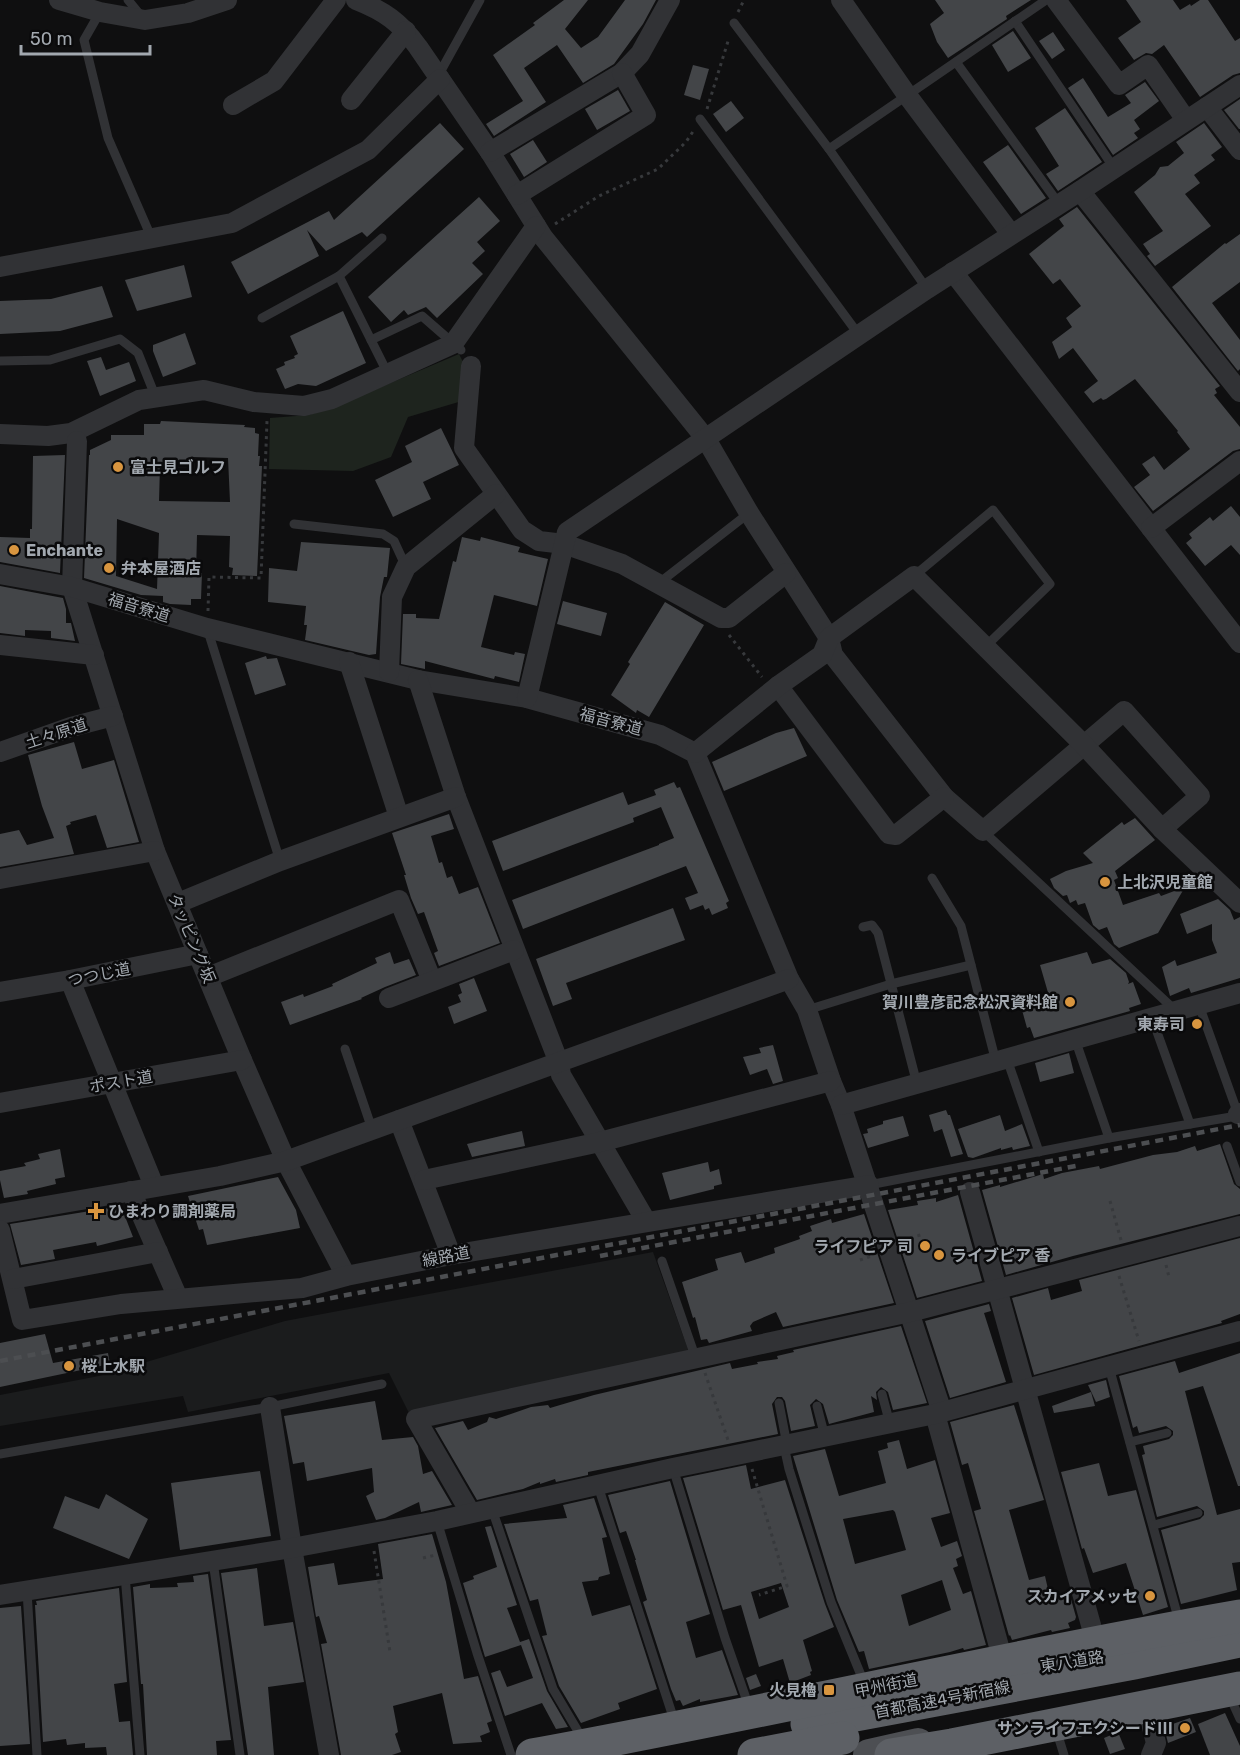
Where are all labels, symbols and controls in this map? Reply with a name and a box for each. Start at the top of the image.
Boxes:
scale bar [21,18,150,56]
text: 50 m [30,28,73,50]
place label: 富士見ゴルフ [130,458,226,477]
marker: 富士見ゴルフ [111,460,125,474]
place label: Enchante [26,541,103,560]
marker: Enchante [7,543,21,557]
place label: 弁本屋酒店 [121,559,201,578]
marker: 弁本屋酒店 [102,561,116,575]
street label: 福音寮道 [105,589,172,626]
street label: 福音寮道 [577,704,644,739]
street label: 土々原道 [23,715,90,752]
place label: 上北沢児童館 [1117,873,1213,892]
marker: 上北沢児童館 [1098,875,1112,889]
street label: タッピング坂 [164,890,219,986]
street label: つつじ道 [66,959,132,990]
place label: 賀川豊彦記念松沢資料館 [882,993,1058,1012]
marker: 賀川豊彦記念松沢資料館 [1063,995,1077,1009]
place label: 東寿司 [1137,1015,1185,1034]
marker: 東寿司 [1190,1017,1204,1031]
street label: ポスト道 [88,1067,154,1096]
place label: ひまわり調剤薬局 [108,1202,236,1221]
marker: ひまわり調剤薬局 [89,1204,103,1218]
place label: ライフピア 司 [814,1237,913,1256]
marker: ライフピア 司 [918,1239,932,1253]
street label: 線路道 [421,1243,471,1270]
place label: ライブピア 香 [951,1246,1050,1265]
marker: ライブピア 香 [932,1248,946,1262]
place label: 桜上水駅 [81,1357,145,1376]
marker: 桜上水駅 [62,1359,76,1373]
place label: スカイアメッセ [1027,1587,1138,1606]
marker: スカイアメッセ [1143,1589,1157,1603]
street label: 東八道路 [1039,1647,1105,1676]
street label: 甲州街道 [853,1670,919,1701]
street label: 首都高速4号新宿線 [873,1677,1012,1722]
place label: 火見櫓 [769,1681,817,1700]
marker: 火見櫓 [822,1683,836,1697]
place label: サンライフエクシードⅢ [997,1719,1173,1738]
marker: サンライフエクシードⅢ [1178,1721,1192,1735]

